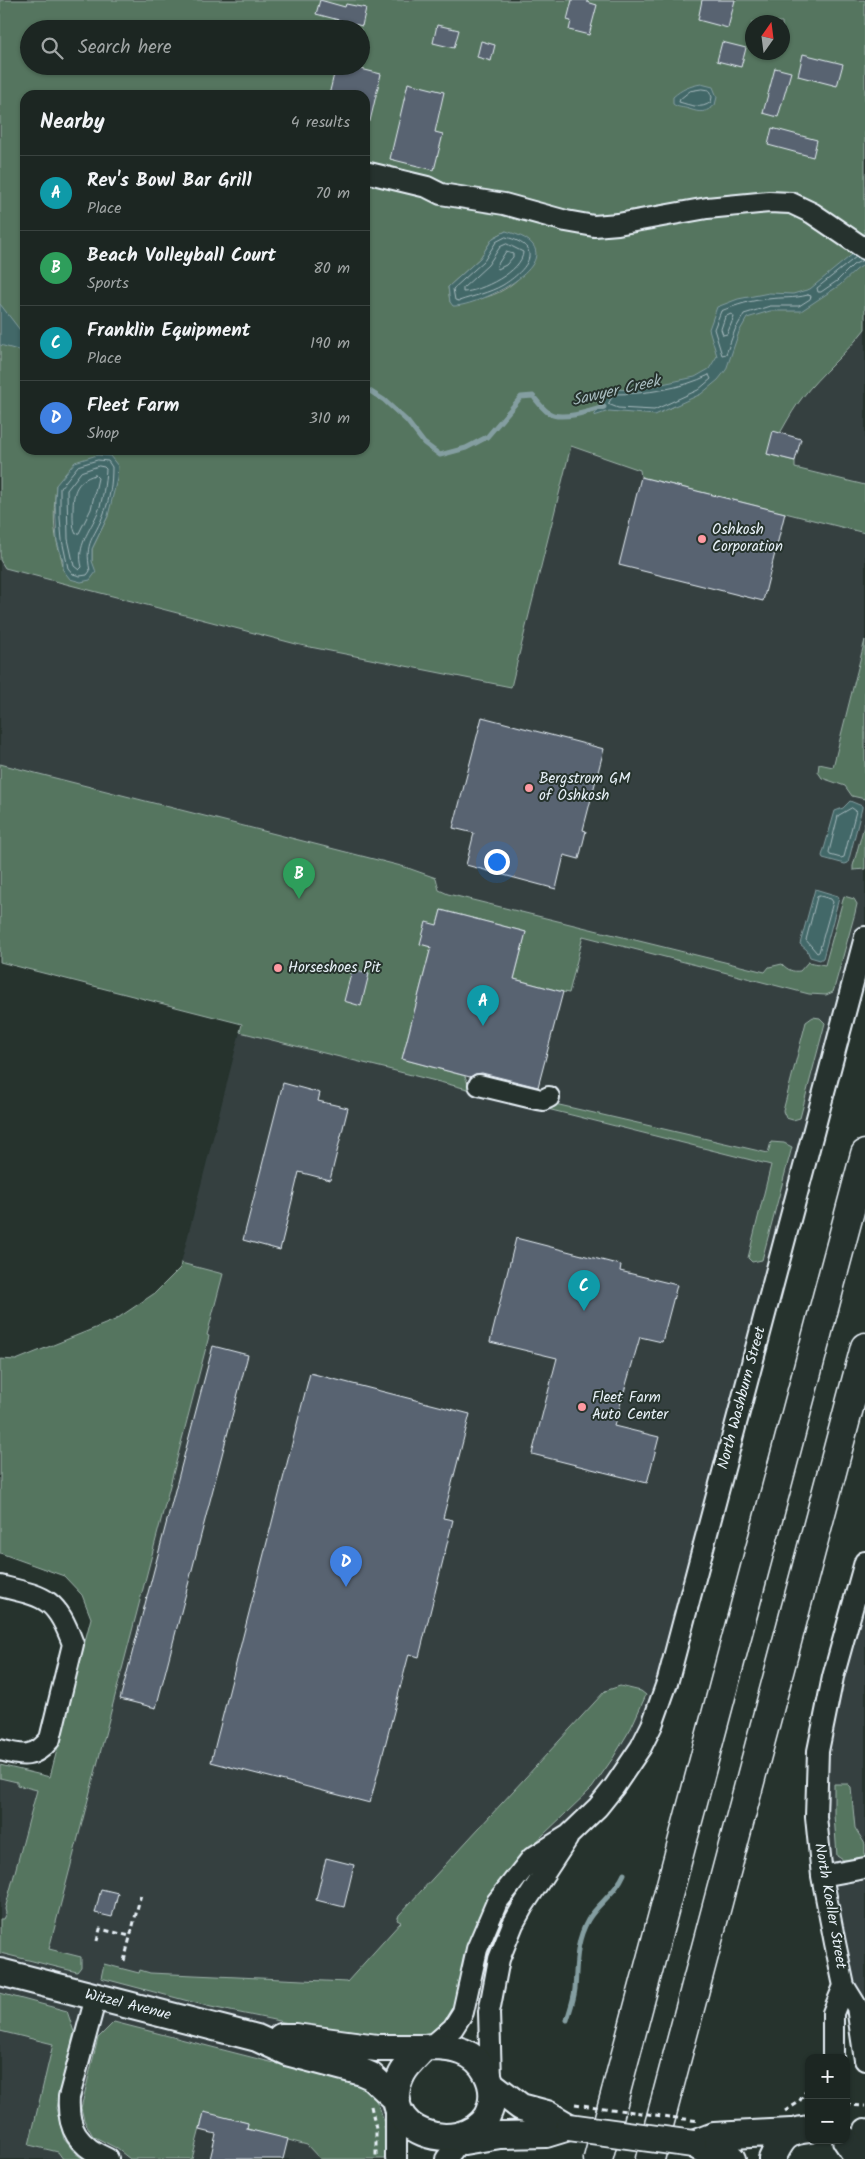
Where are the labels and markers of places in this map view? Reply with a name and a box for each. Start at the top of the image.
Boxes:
place label: Oshkosh Corporation [712,518,783,559]
marker: Oshkosh Corporation [696,533,708,545]
place label: Bergstrom GM of Oshkosh [539,767,630,808]
marker: Bergstrom GM of Oshkosh [523,782,535,794]
pin: B [283,858,315,899]
place label: Horseshoes Pit [288,956,381,980]
marker: Horseshoes Pit [272,962,284,974]
pin: A [467,985,499,1026]
pin: C [568,1270,600,1311]
place label: Fleet Farm Auto Center [592,1386,669,1427]
marker: Fleet Farm Auto Center [576,1401,588,1413]
pin: D [330,1546,362,1587]

